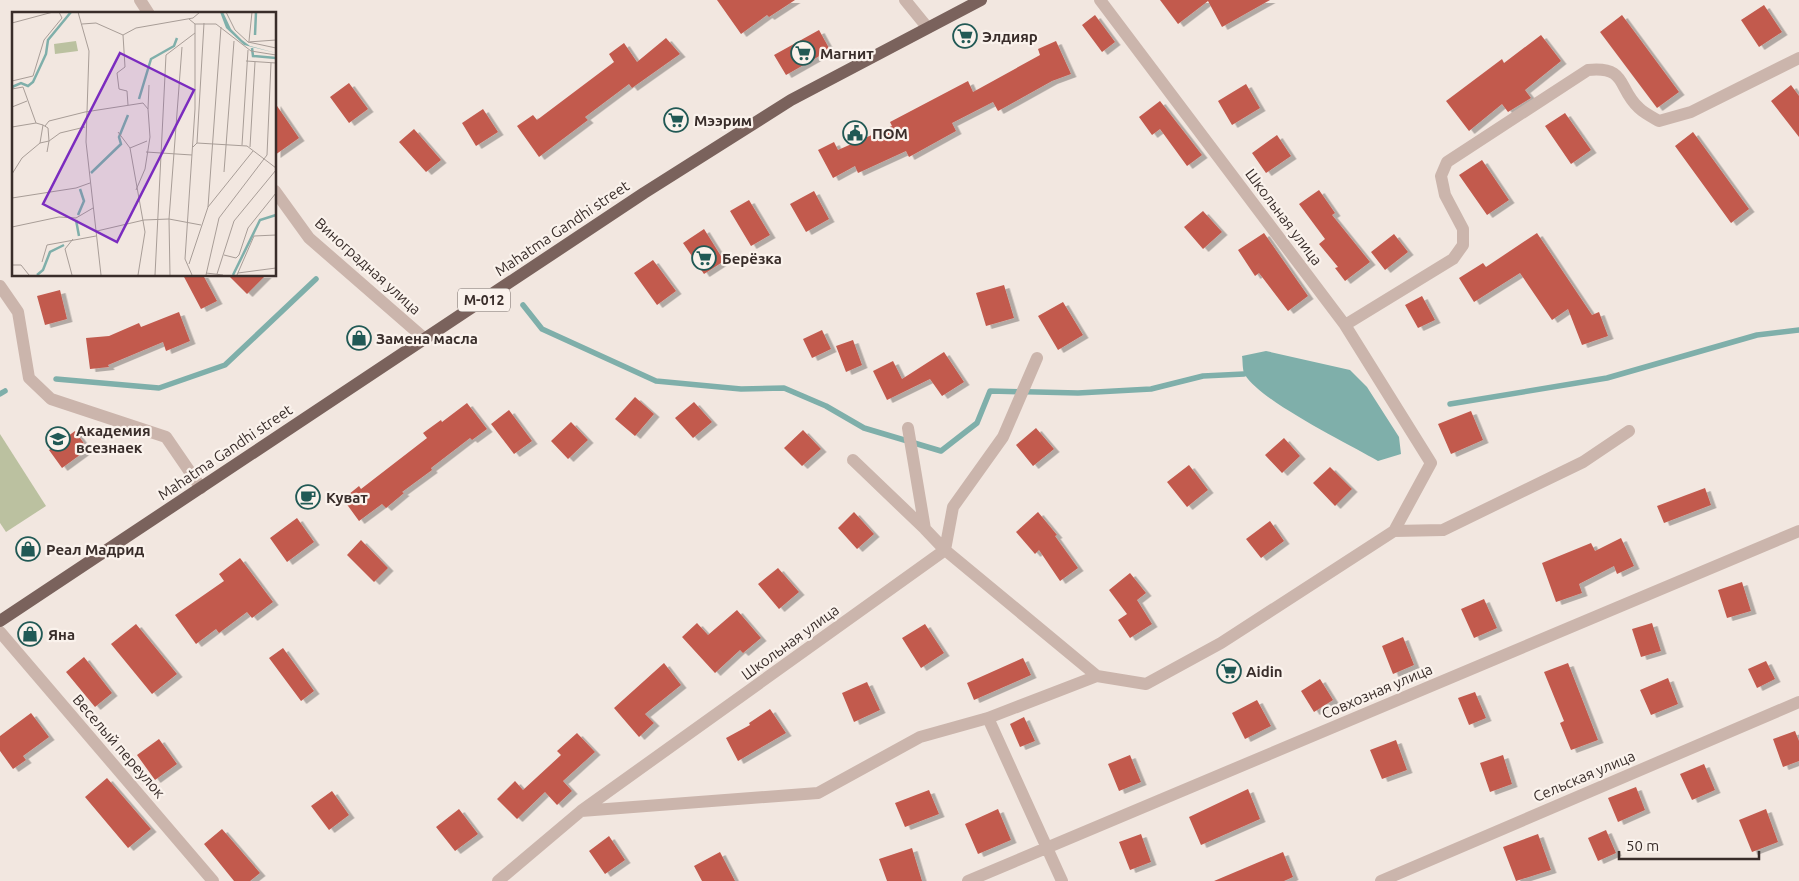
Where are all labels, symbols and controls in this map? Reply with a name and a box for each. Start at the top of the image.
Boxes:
inset map [12,12,276,276]
supermarket icon: Элдияр [952,23,978,49]
place label: Элдияр [982,28,1038,45]
supermarket icon: Магнит [790,40,816,66]
place label: Магнит [820,45,874,62]
supermarket icon: Мээрим [663,107,689,133]
place label: Мээрим [694,112,752,129]
public building icon: ПОМ [842,120,868,146]
place label: ПОМ [872,125,908,142]
street label: Школьная улица [1242,165,1326,269]
street label: Mahatma Gandhi street [492,177,632,279]
street label: Виноградная улица [312,214,424,318]
supermarket icon: Берёзка [691,245,717,271]
place label: Берёзка [722,250,782,267]
road number: М-012 [458,288,510,312]
shop icon: Замена масла [346,325,372,351]
place label: Замена масла [376,330,478,347]
street label: Mahatma Gandhi street [155,401,295,503]
place label: Академия всезнаек [76,422,151,456]
school or university icon: Академия всезнаек [45,426,71,452]
cafe icon: Куват [295,484,321,510]
place label: Куват [326,489,368,506]
shop icon: Реал Мадрид [15,536,41,562]
place label: Реал Мадрид [46,541,145,558]
street label: Школьная улица [738,601,842,683]
shop icon: Яна [17,621,43,647]
place label: Яна [48,626,75,643]
supermarket icon: Aidin [1216,658,1242,684]
street label: Совхозная улица [1319,660,1435,722]
place label: Aidin [1246,663,1283,680]
street label: Веселый переулок [69,691,169,801]
street label: Сельская улица [1531,747,1637,805]
scale bar [1619,828,1759,860]
text: 50 m [1626,837,1659,854]

